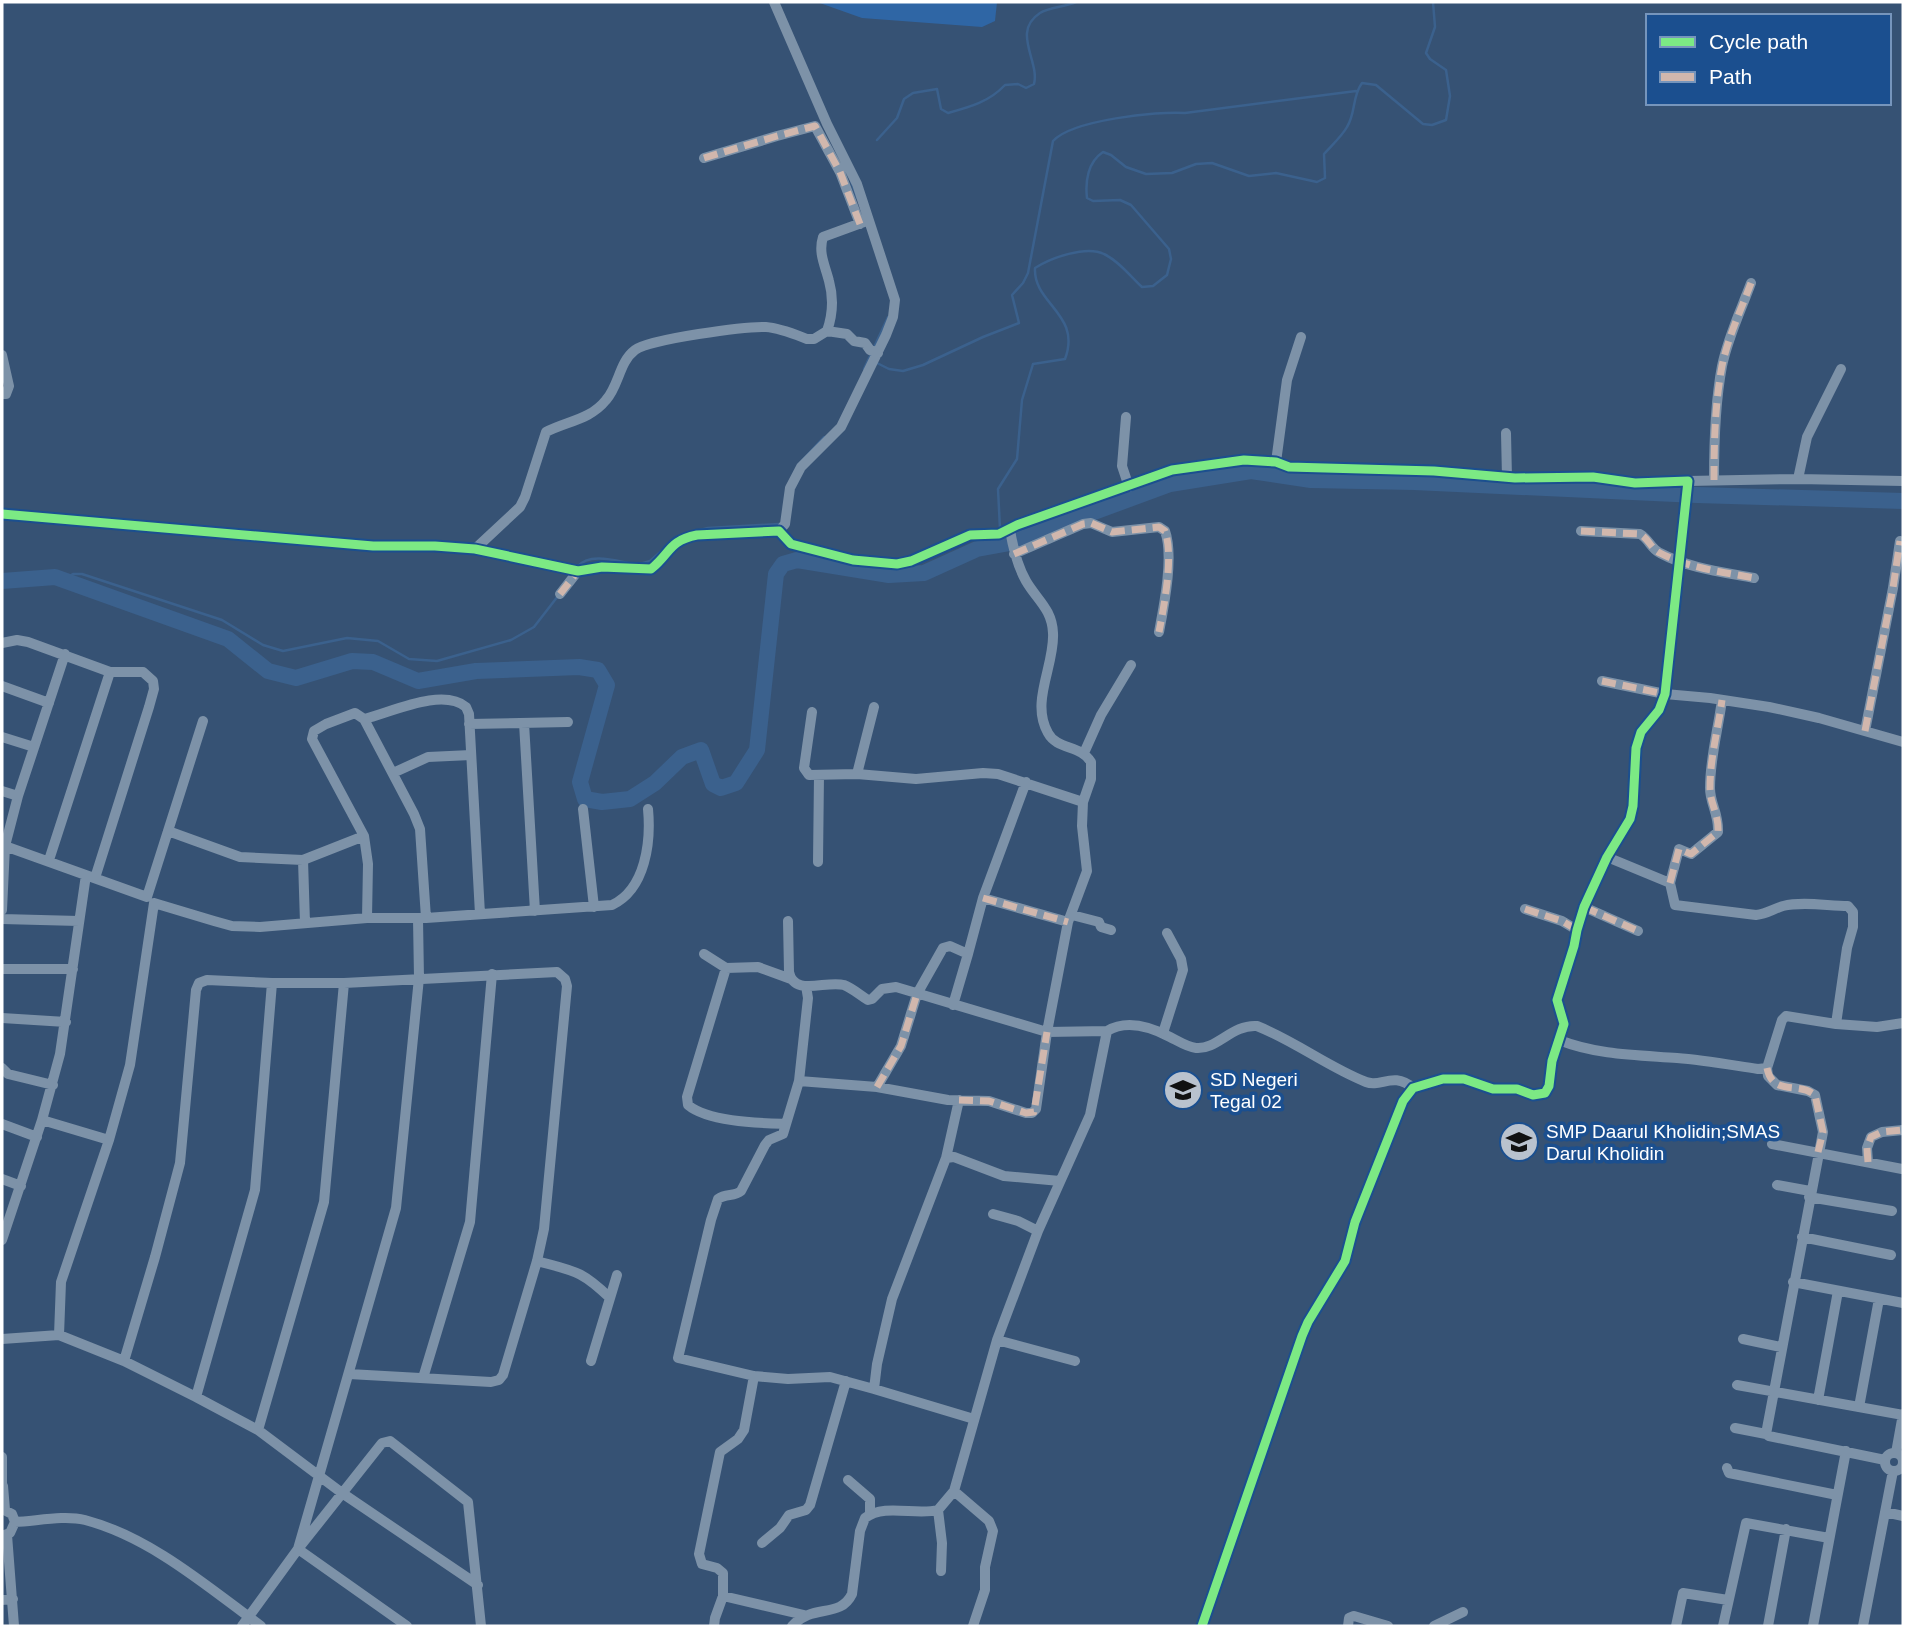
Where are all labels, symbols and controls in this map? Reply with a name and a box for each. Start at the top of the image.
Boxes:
legend [1646,14,1891,105]
text: Cycle path [1709,30,1808,53]
text: Path [1709,65,1752,88]
school or university icon: SD Negeri Tegal 02 [1162,1069,1204,1111]
place label: SD Negeri Tegal 02 [1210,1069,1298,1112]
school or university icon: SMP Daarul Kholidin;SMAS Darul Kholidin [1498,1121,1540,1163]
place label: SMP Daarul Kholidin;SMAS Darul Kholidin [1546,1121,1780,1164]

